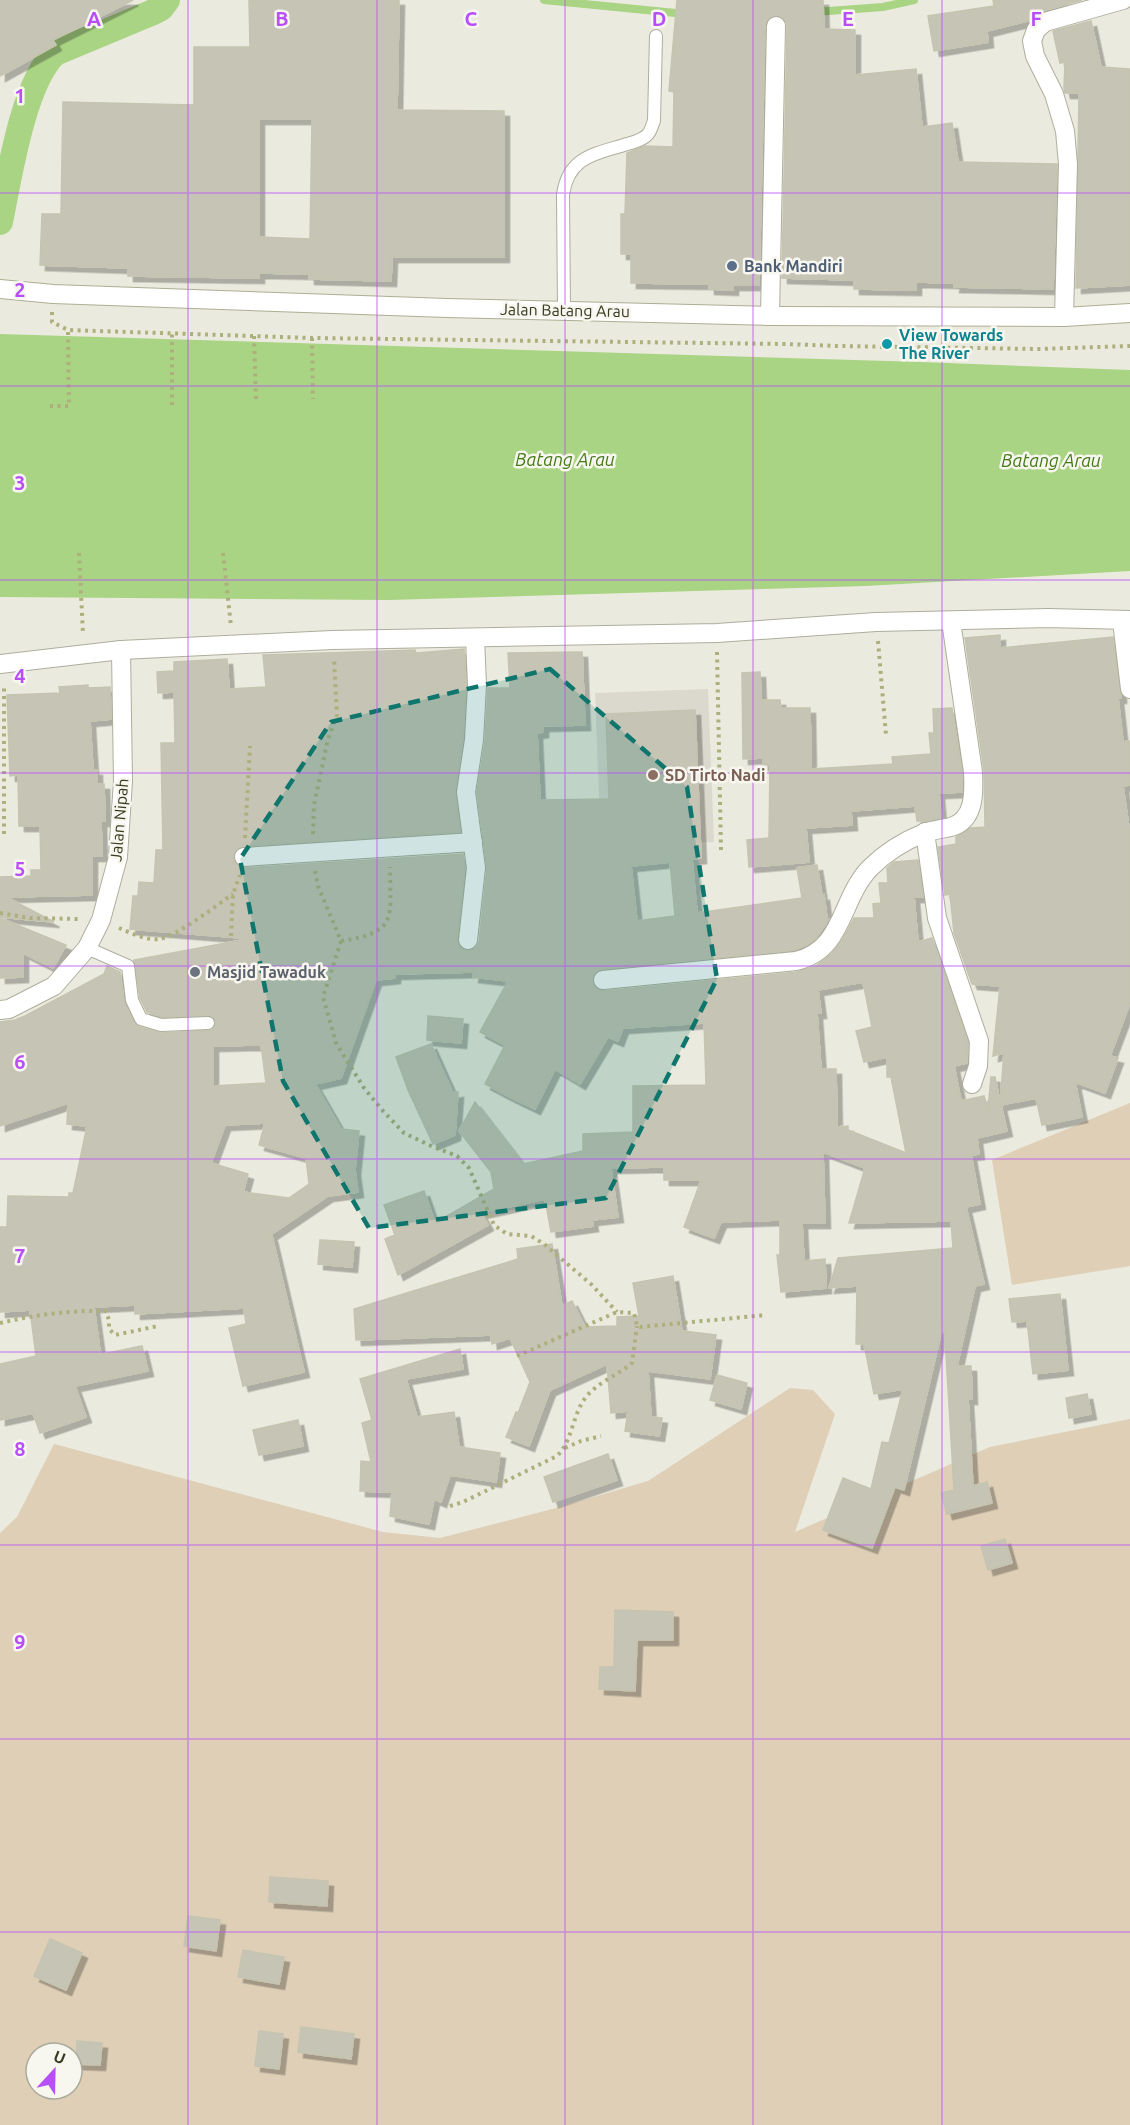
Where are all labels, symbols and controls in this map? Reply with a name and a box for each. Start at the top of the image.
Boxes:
text: A [87,7,101,30]
text: B [275,7,289,30]
text: C [465,7,478,30]
text: D [652,7,666,30]
text: E [842,7,854,30]
text: F [1030,7,1042,30]
text: 1 [14,84,26,107]
place label: Bank Mandiri [744,257,843,275]
marker: Bank Mandiri [725,259,739,273]
text: 2 [14,278,26,301]
street label: Jalan Batang Arau [500,300,630,320]
place label: View Towards The River [899,326,1003,362]
marker: View Towards The River [880,337,894,351]
water label: Batang Arau [515,449,615,469]
water label: Batang Arau [1001,450,1101,470]
text: 3 [14,471,26,494]
text: 4 [14,664,26,687]
place label: SD Tirto Nadi [665,766,765,784]
marker: SD Tirto Nadi [646,768,660,782]
street label: Jalan Nipah [106,778,132,862]
text: 5 [14,857,26,880]
place label: Masjid Tawaduk [207,963,326,981]
marker: Masjid Tawaduk [188,965,202,979]
text: 6 [14,1050,26,1073]
text: 7 [14,1244,26,1267]
text: 8 [14,1437,26,1460]
text: 9 [14,1630,26,1653]
north arrow [24,2041,84,2101]
text: U [51,2047,68,2068]

